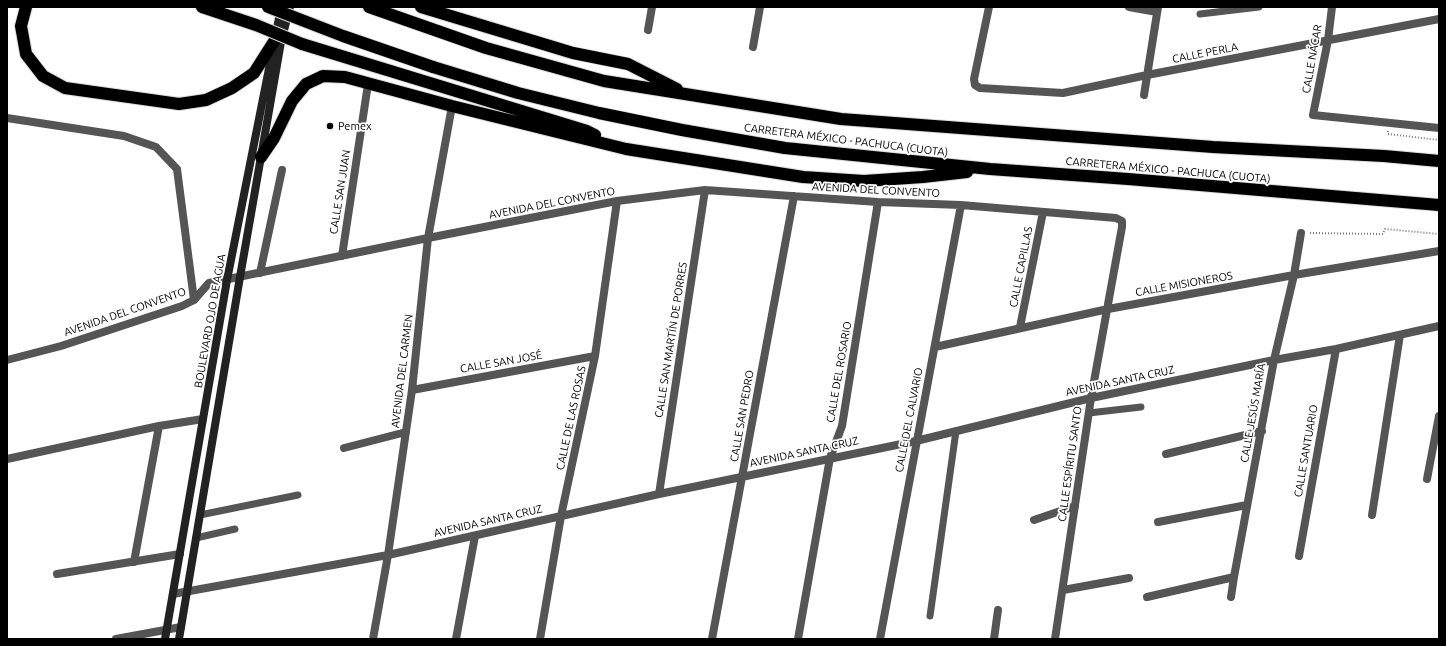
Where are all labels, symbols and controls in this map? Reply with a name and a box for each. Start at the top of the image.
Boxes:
street label: CALLE NÁCAR [1299,23,1325,95]
street label: CALLE PERLA [1171,40,1239,66]
place label: Pemex [338,119,372,133]
marker: Pemex [325,121,335,131]
street label: CARRETERA MÉXICO - PACHUCA (CUOTA) [743,121,949,159]
street label: CALLE SAN JUAN [327,149,353,235]
street label: CARRETERA MÉXICO - PACHUCA (CUOTA) [1065,154,1271,186]
street label: AVENIDA DEL CONVENTO [812,180,940,200]
street label: AVENIDA DEL CONVENTO [488,184,616,222]
street label: CALLE CAPILLAS [1007,225,1035,309]
street label: BOULEVARD OJO DE AGUA [192,253,228,389]
street label: CALLE SAN MARTÍN DE PORRES [652,261,690,419]
street label: CALLE MISIONEROS [1134,269,1234,299]
street label: AVENIDA DEL CONVENTO [62,285,188,339]
street label: AVENIDA DEL CARMEN [388,313,416,429]
street label: CALLE DEL ROSARIO [824,320,854,424]
street label: CALLE SAN JOSÉ [459,348,543,376]
street label: CALLE JESÚS MARÍA [1238,362,1268,464]
street label: AVENIDA SANTA CRUZ [1064,363,1176,399]
street label: CALLE DE LAS ROSAS [554,365,588,471]
street label: CALLE DEL CALVARIO [892,366,926,474]
street label: CALLE SAN PEDRO [727,369,757,463]
street label: CALLE SANTUARIO [1291,404,1321,498]
street label: CALLE ESPÍRITU SANTO [1055,405,1085,523]
street label: AVENIDA SANTA CRUZ [748,434,860,470]
street label: AVENIDA SANTA CRUZ [432,502,544,540]

